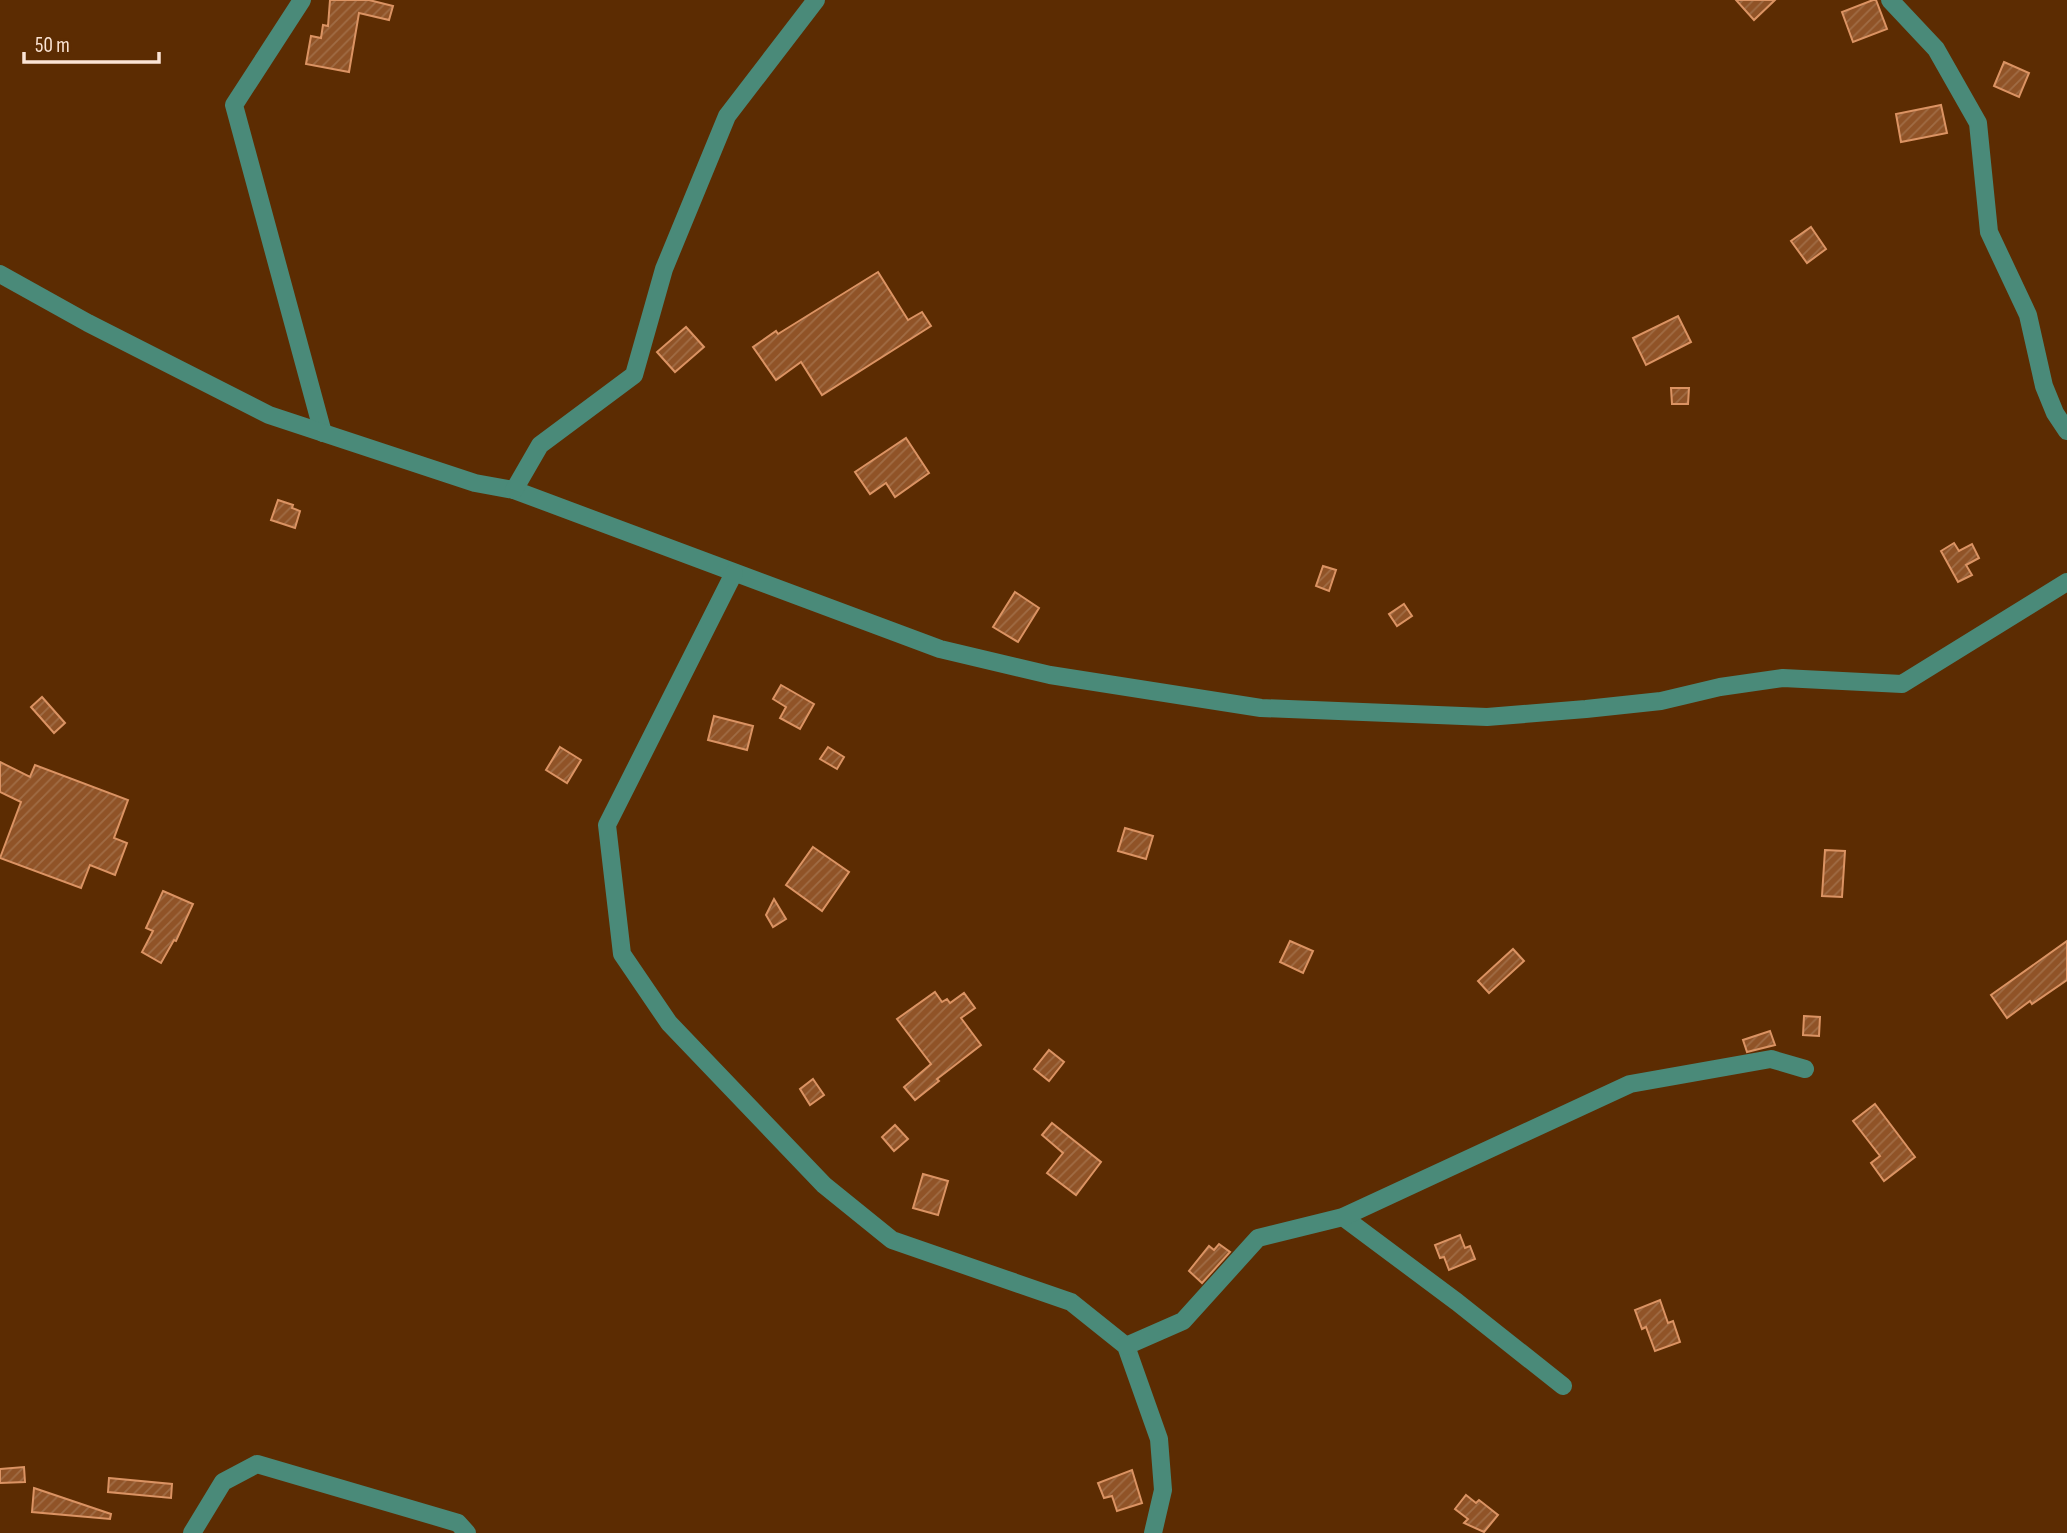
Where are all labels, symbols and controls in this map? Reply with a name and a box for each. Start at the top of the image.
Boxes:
scale bar [24,21,159,65]
text: 50 m [35,33,70,58]

